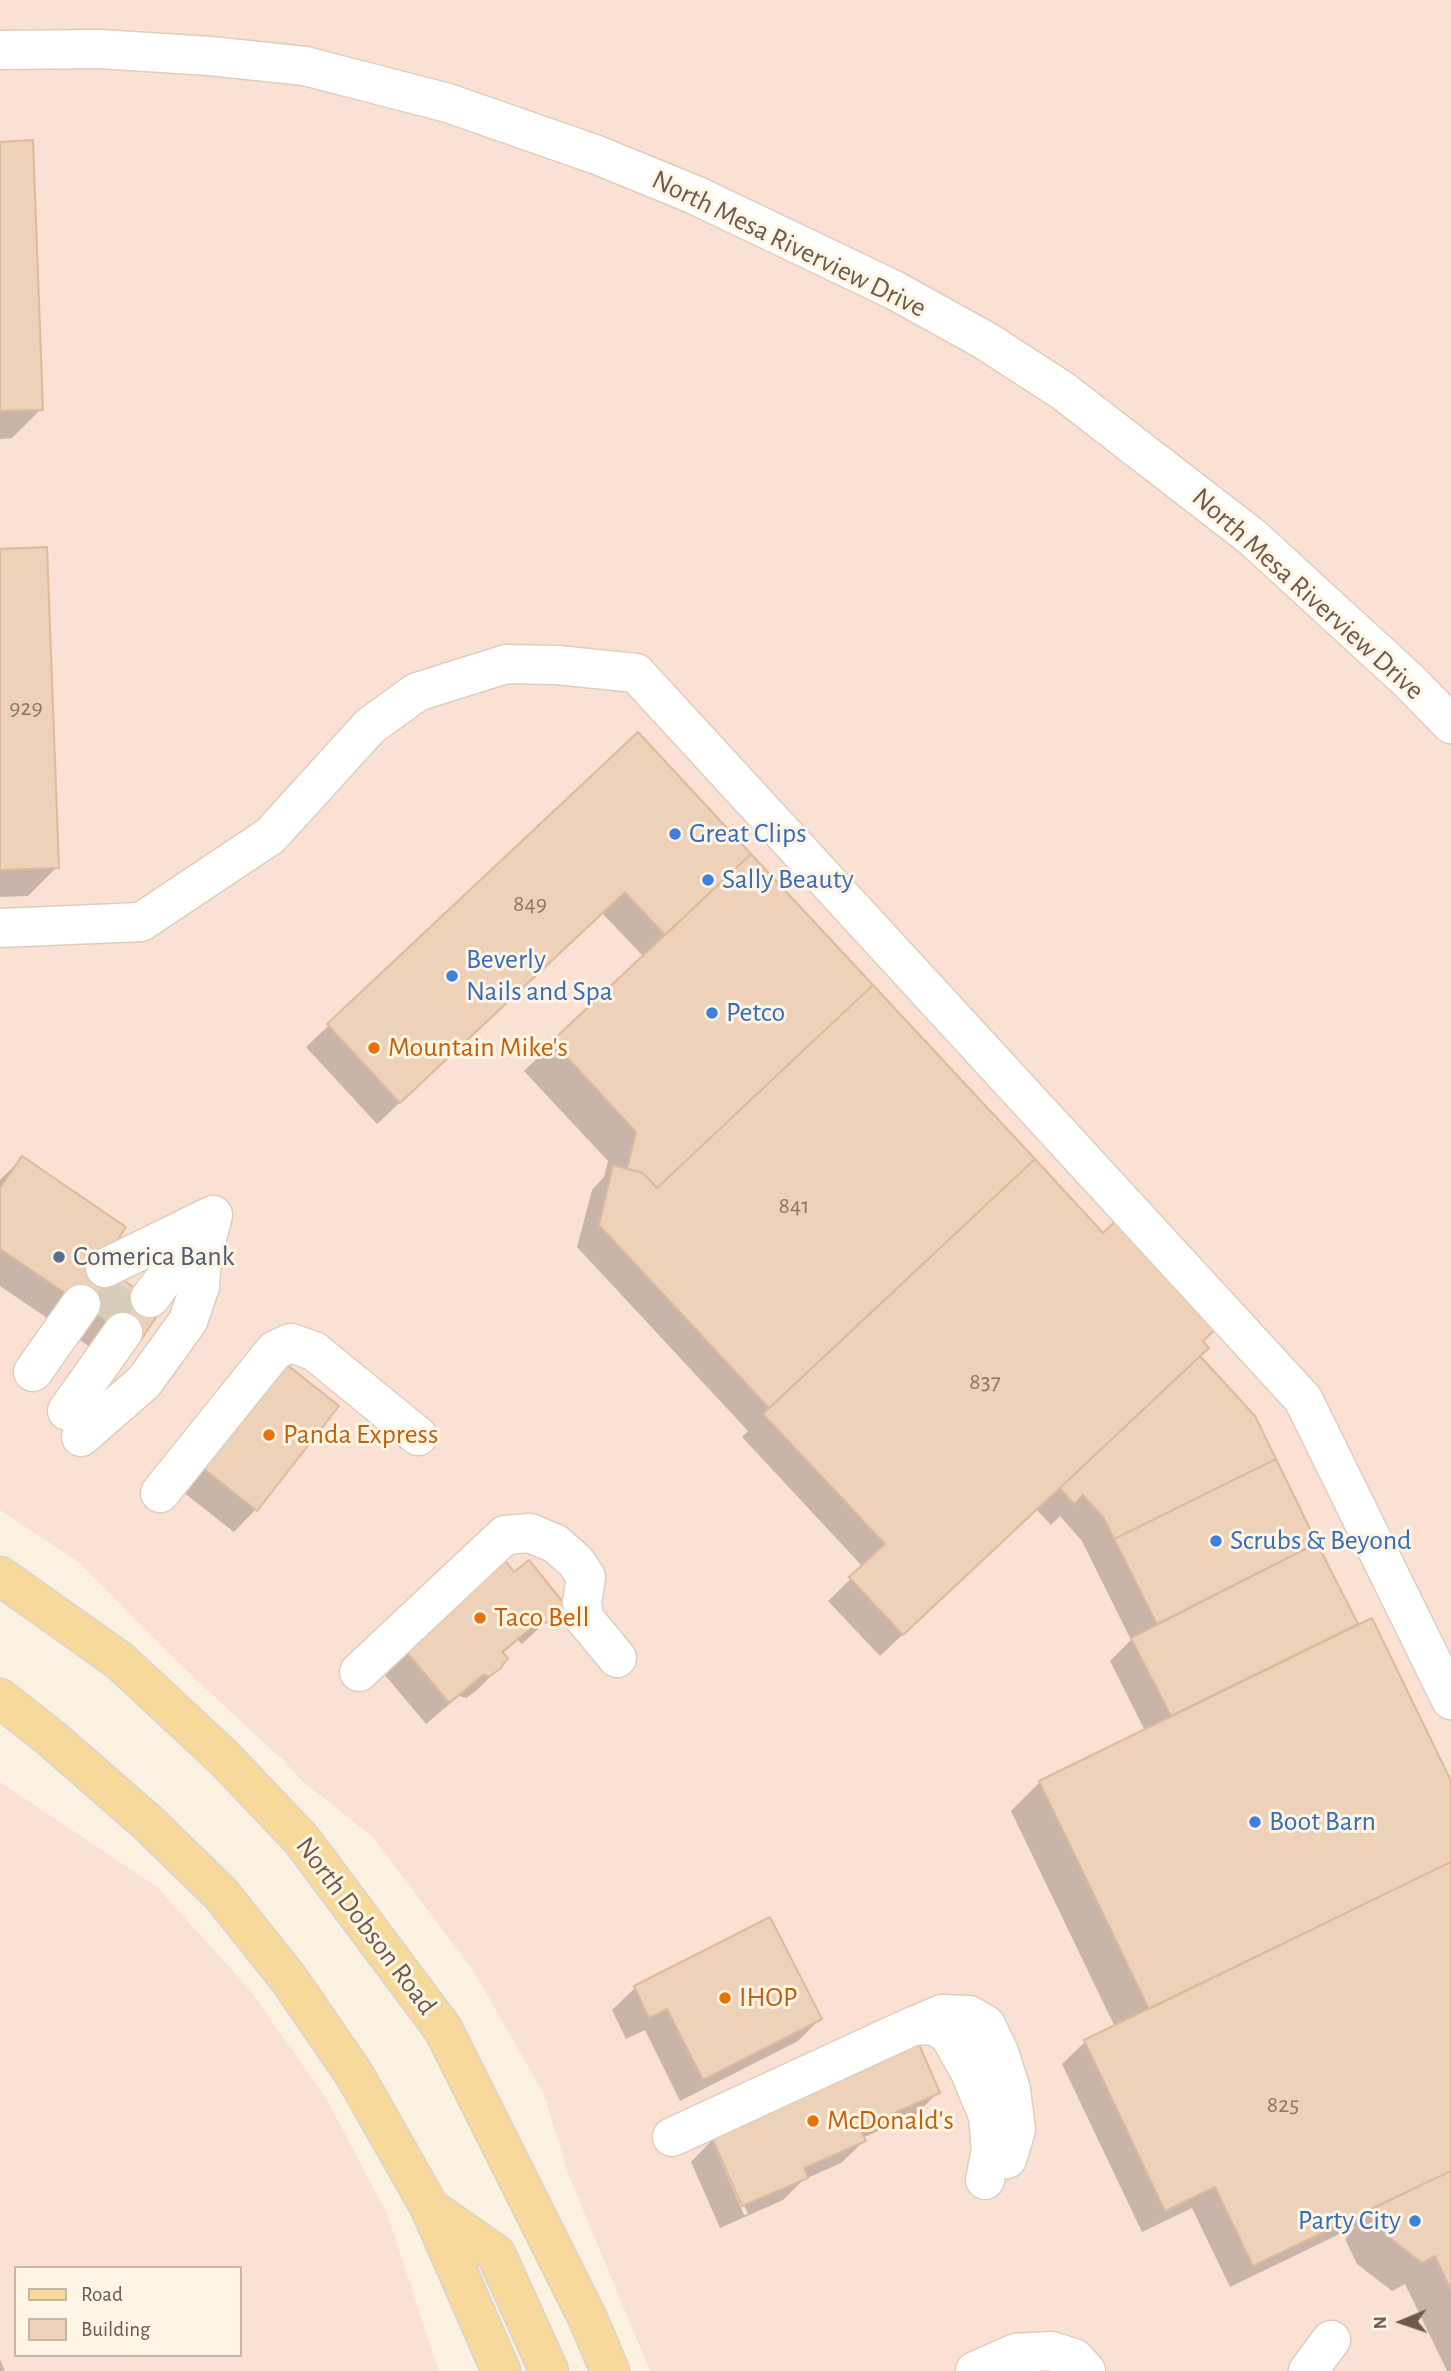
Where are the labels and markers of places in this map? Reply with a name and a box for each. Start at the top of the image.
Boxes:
place label: Great Clips [689,817,807,851]
marker: Great Clips [667,826,683,842]
place label: Sally Beauty [722,863,854,897]
marker: Sally Beauty [700,872,716,888]
place label: Beverly Nails and Spa [466,943,613,1009]
marker: Beverly Nails and Spa [444,968,460,984]
place label: Petco [726,996,785,1030]
marker: Petco [704,1005,720,1021]
place label: Mountain Mike's [388,1031,568,1065]
marker: Mountain Mike's [366,1040,382,1056]
place label: Comerica Bank [73,1240,235,1274]
marker: Comerica Bank [51,1249,67,1265]
place label: Panda Express [283,1418,438,1452]
marker: Panda Express [261,1427,277,1443]
place label: Scrubs & Beyond [1230,1524,1412,1558]
marker: Scrubs & Beyond [1208,1533,1224,1549]
place label: Taco Bell [494,1601,589,1635]
marker: Taco Bell [472,1610,488,1626]
place label: Boot Barn [1269,1805,1376,1839]
marker: Boot Barn [1247,1814,1263,1830]
place label: IHOP [739,1981,798,2015]
marker: IHOP [717,1990,733,2006]
place label: McDonald's [827,2104,954,2138]
marker: McDonald's [805,2113,821,2129]
place label: Party City [1298,2204,1401,2238]
marker: Party City [1407,2213,1423,2229]

